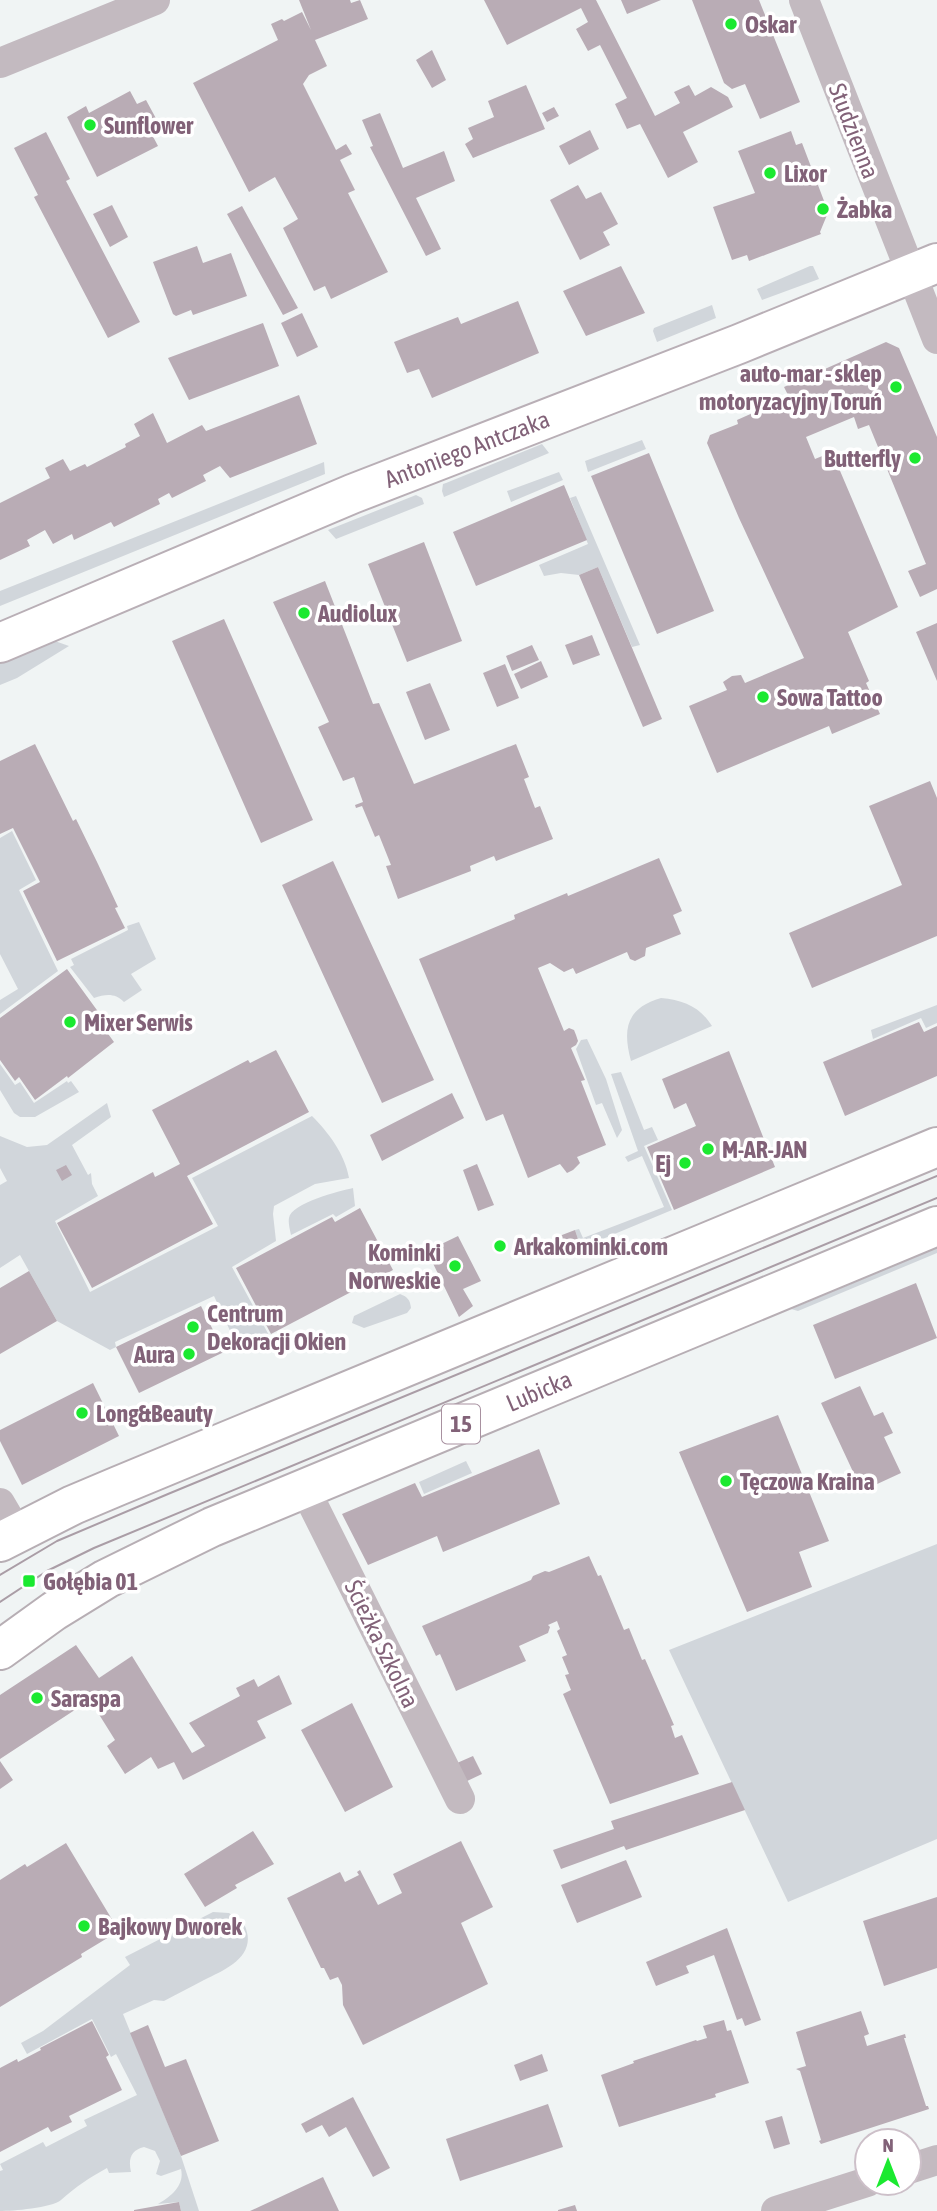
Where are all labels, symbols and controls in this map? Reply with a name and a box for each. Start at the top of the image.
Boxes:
place label: Oskar [745,11,797,38]
marker: Oskar [723,16,739,32]
street label: Studzienna [824,80,884,182]
place label: Sunflower [104,112,194,139]
marker: Sunflower [82,117,98,133]
place label: Lixor [784,160,828,187]
marker: Lixor [762,165,778,181]
place label: Żabka [837,196,892,223]
marker: Żabka [815,201,831,217]
place label: auto-mar - sklep motoryzacyjny Toruń [699,360,882,415]
marker: auto-mar - sklep motoryzacyjny Toruń [888,379,904,395]
street label: Antoniego Antczaka [381,405,553,493]
place label: Butterfly [824,445,901,472]
marker: Butterfly [907,450,923,466]
place label: Audiolux [317,600,397,627]
marker: Audiolux [296,605,312,621]
place label: Sowa Tattoo [777,684,883,711]
marker: Sowa Tattoo [755,689,771,705]
place label: Mixer Serwis [84,1009,193,1036]
marker: Mixer Serwis [62,1014,78,1030]
place label: M-AR-JAN [722,1136,807,1163]
marker: M-AR-JAN [700,1141,716,1157]
place label: Ej [655,1150,671,1177]
marker: Ej [677,1155,693,1171]
place label: Arkakominki.com [513,1233,668,1260]
marker: Arkakominki.com [492,1238,508,1254]
place label: Kominki Norweskie [348,1239,441,1294]
marker: Kominki Norweskie [447,1258,463,1274]
place label: Centrum Dekoracji Okien [207,1300,346,1355]
marker: Centrum Dekoracji Okien [185,1319,201,1335]
place label: Aura [133,1341,175,1368]
marker: Aura [181,1346,197,1362]
street label: Lubicka [502,1365,576,1417]
place label: Long&Beauty [96,1400,213,1427]
road number: 15 [442,1404,480,1443]
marker: Long&Beauty [74,1405,90,1421]
place label: Tęczowa Kraina [740,1468,875,1495]
marker: Tęczowa Kraina [718,1473,734,1489]
place label: Gołębia 01 [43,1568,138,1595]
marker: Gołębia 01 [21,1573,37,1589]
street label: Ścieżka Szkolna [340,1576,424,1712]
place label: Saraspa [51,1685,121,1712]
marker: Saraspa [29,1690,45,1706]
place label: Bajkowy Dworek [98,1913,242,1940]
marker: Bajkowy Dworek [76,1918,92,1934]
north arrow [853,2127,923,2197]
text: N [882,2134,894,2156]

